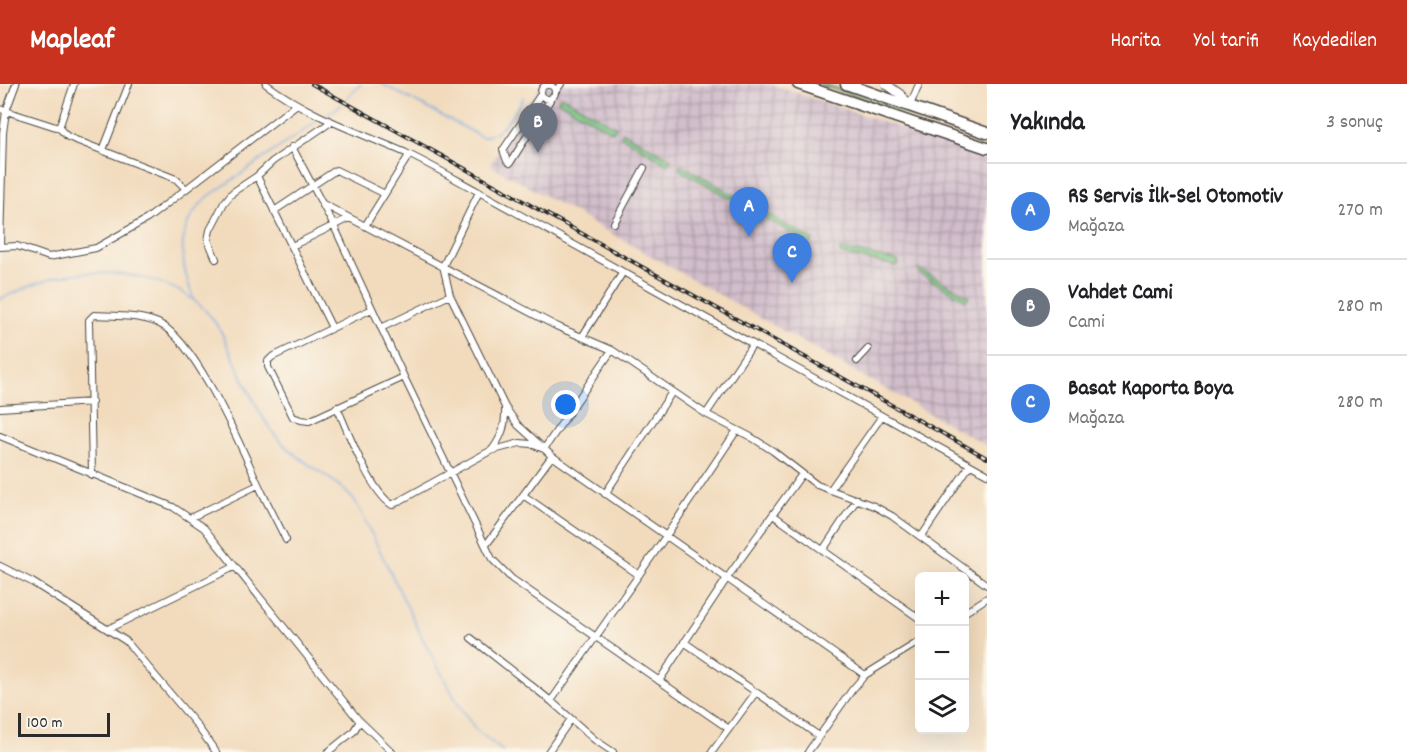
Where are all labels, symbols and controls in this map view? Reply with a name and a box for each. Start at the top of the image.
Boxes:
text: Mapleaf [30,22,114,62]
text: Harita [1111,27,1160,57]
text: Yol tarifi [1193,27,1259,57]
text: Kaydedilen [1292,27,1377,57]
pin: B [518,104,558,153]
text: Yakında [1011,105,1085,142]
text: 3 sonuç [1326,109,1383,137]
text: RS Servis İlk-Sel Otomotiv [1068,182,1283,213]
pin: A [730,188,768,237]
text: A [1025,197,1036,225]
text: 270 m [1337,197,1383,225]
text: Mağaza [1068,213,1124,241]
pin: C [772,234,812,283]
text: Vahdet Cami [1068,278,1172,309]
text: B [1026,293,1035,321]
text: 280 m [1337,293,1383,321]
text: Cami [1068,309,1105,337]
text: Basat Kaporta Boya [1068,374,1233,405]
text: C [1026,389,1035,417]
text: 280 m [1337,389,1383,417]
your location [551,390,580,419]
text: Mağaza [1068,405,1124,433]
map controls [915,572,969,734]
button: + [915,572,969,626]
button: − [915,626,969,680]
button: layers [915,680,969,734]
scale bar [18,710,110,738]
text: 100 m [27,712,63,735]

